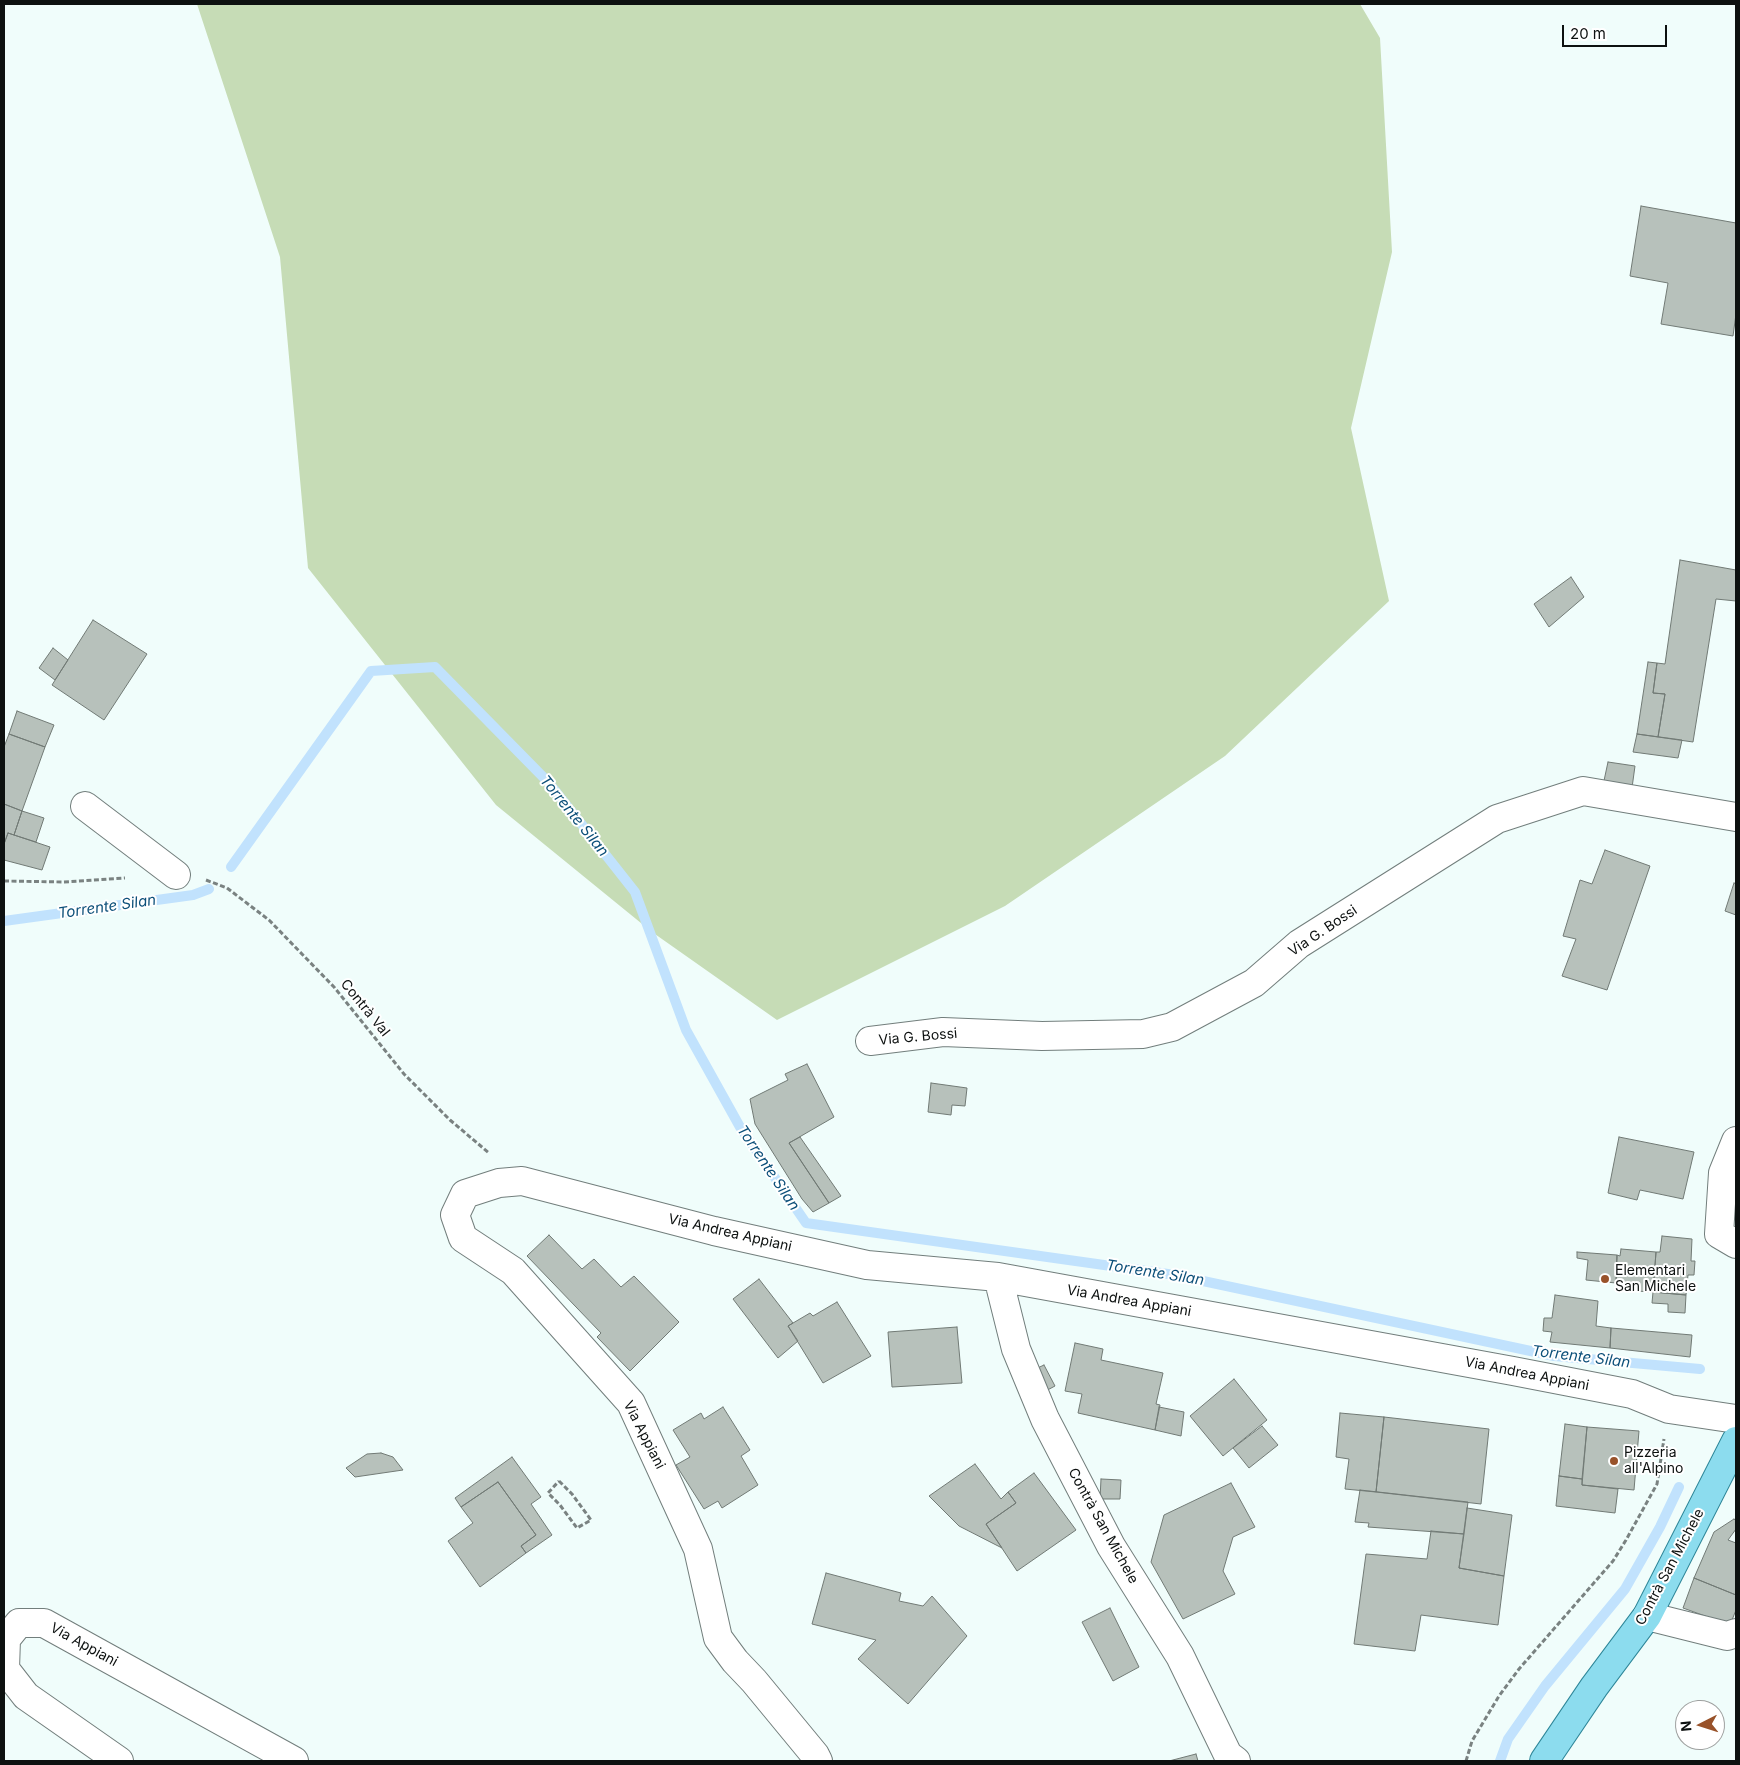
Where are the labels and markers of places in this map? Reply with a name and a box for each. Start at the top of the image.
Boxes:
place label: Elementari San Michele [1615,1263,1696,1295]
marker: Elementari San Michele [1599,1273,1611,1285]
place label: Pizzeria all'Alpino [1624,1445,1683,1478]
marker: Pizzeria all'Alpino [1608,1455,1620,1467]

